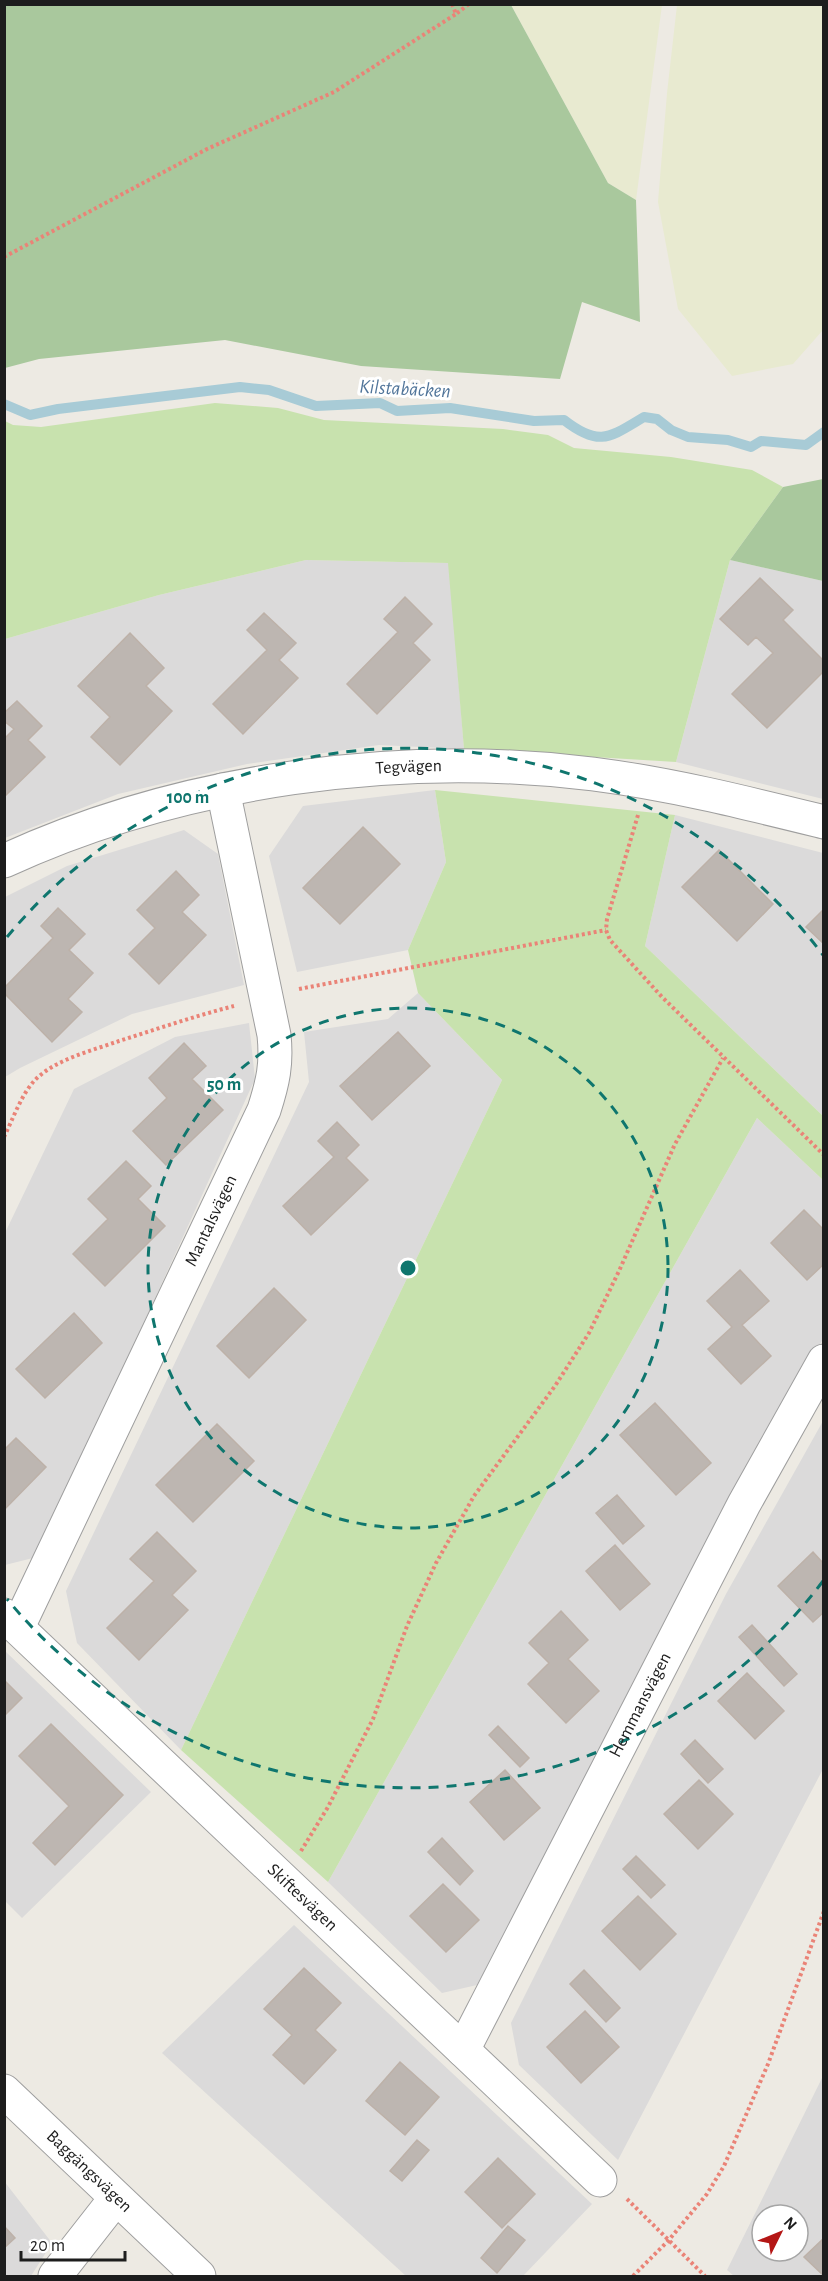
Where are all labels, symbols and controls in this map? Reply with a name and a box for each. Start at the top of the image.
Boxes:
water label: Kilstabäcken [359,377,451,401]
street label: Tegvägen [375,757,442,778]
text: 100 m [167,789,209,807]
text: 50 m [207,1076,241,1094]
street label: Mantalsvägen [182,1172,241,1269]
centre of rings [398,1258,418,1278]
street label: Hemmansvägen [606,1650,675,1760]
street label: Skiftesvägen [264,1861,341,1935]
street label: Baggängsvägen [43,2127,135,2216]
north arrow [750,2203,810,2263]
text: N [781,2214,800,2233]
scale bar [21,2224,124,2262]
text: 20 m [30,2237,65,2255]

